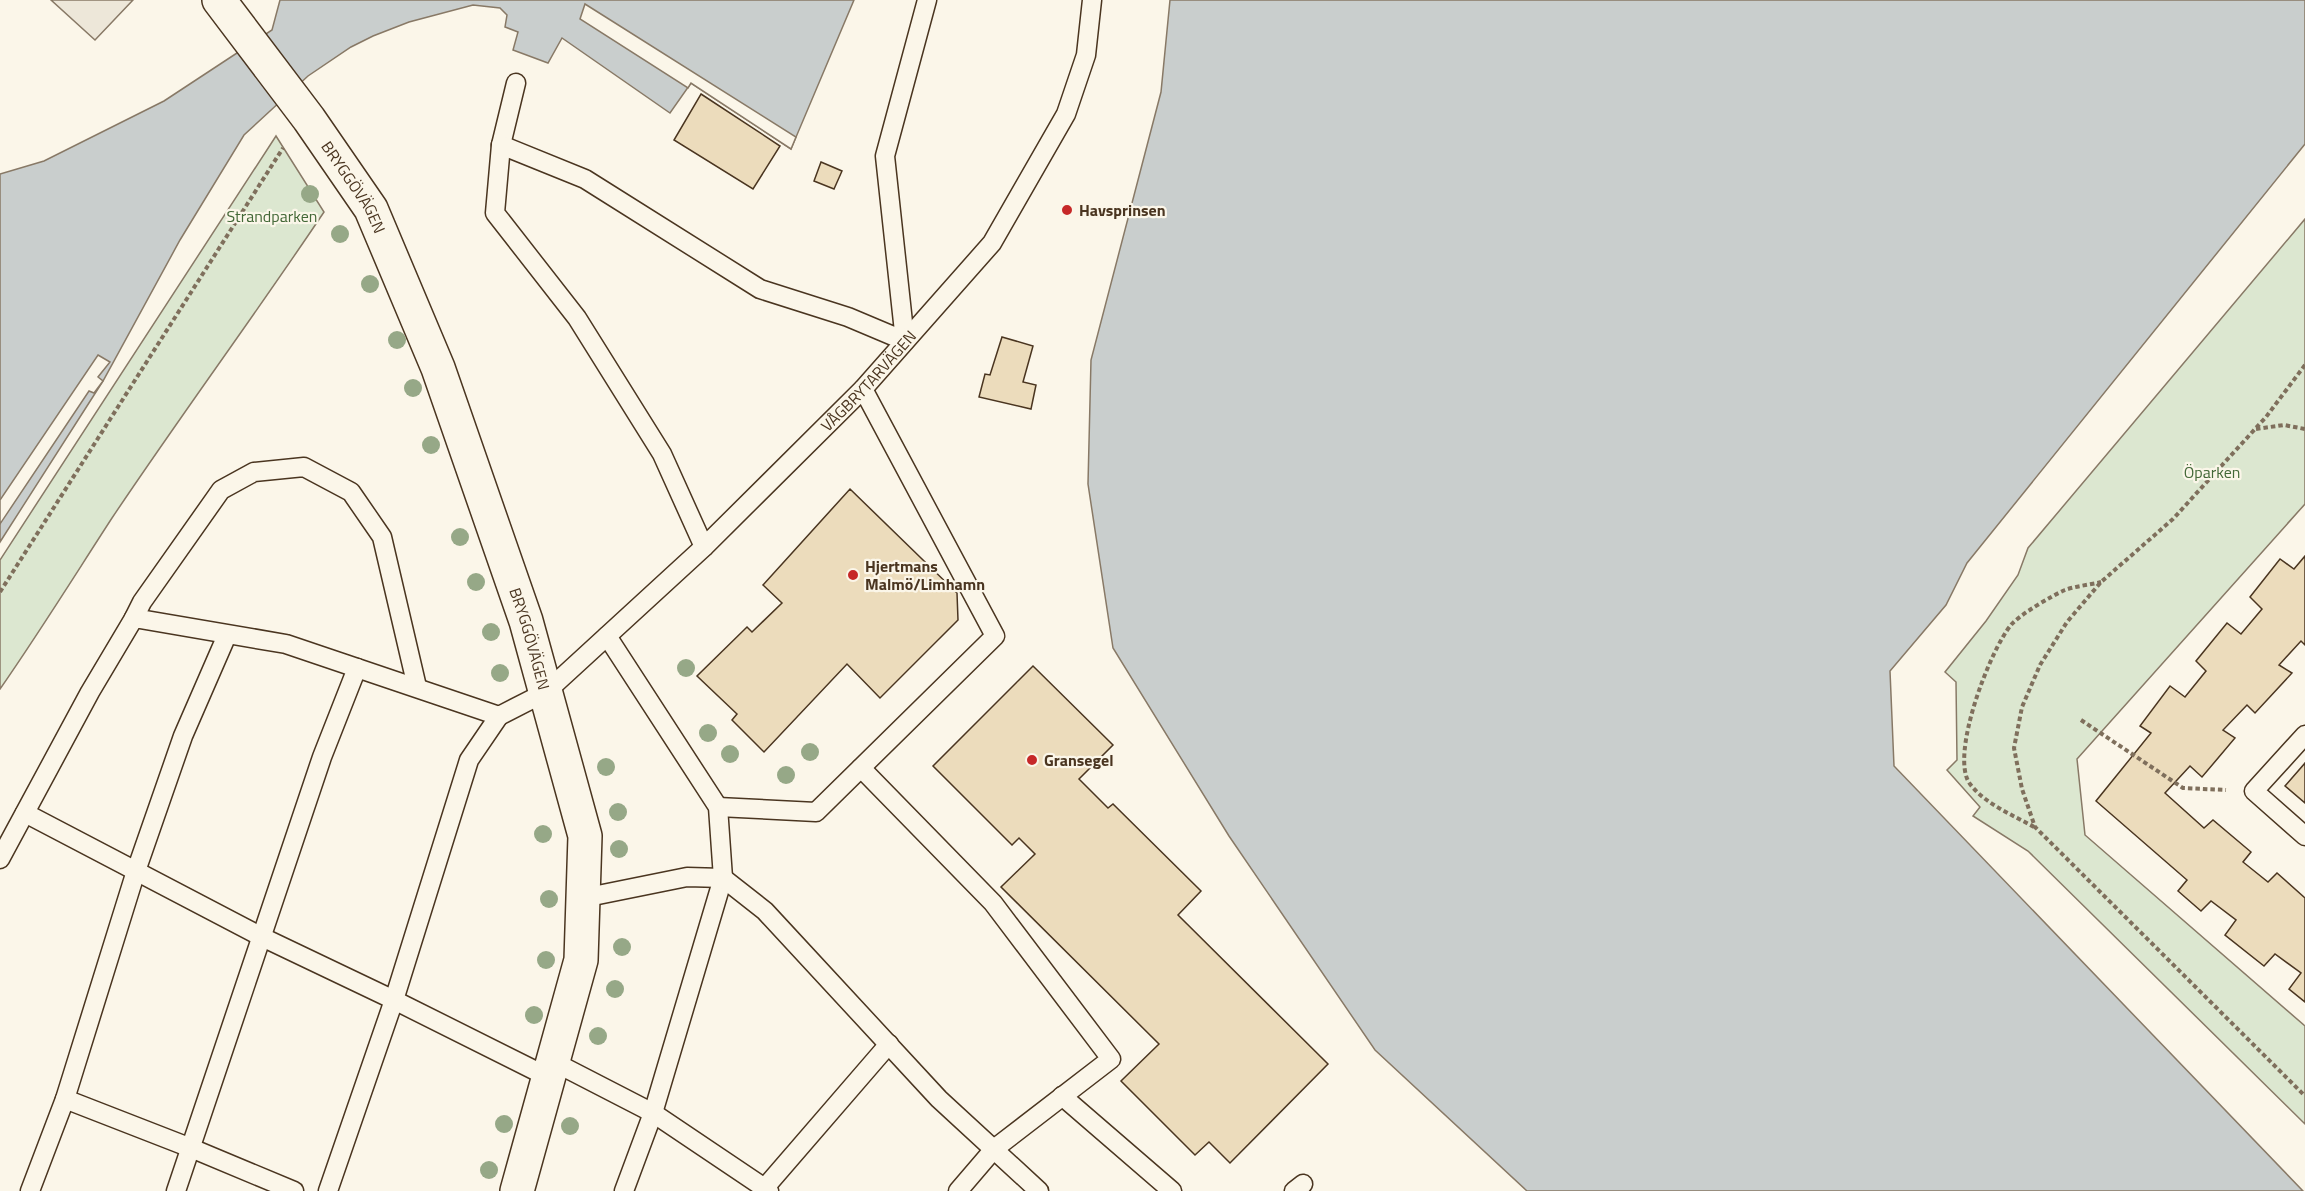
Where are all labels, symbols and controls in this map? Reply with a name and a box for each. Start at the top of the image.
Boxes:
street label: BRYGGÖVÄGEN [316,136,392,237]
place label: Havsprinsen [1079,198,1166,222]
marker: Havsprinsen [1060,203,1074,217]
park label: Strandparken [227,204,317,228]
street label: VÅGBRYTARVÄGEN [815,325,922,437]
park label: Öparken [2184,460,2240,484]
place label: Hjertmans Malmö/Limhamn [865,554,985,596]
marker: Hjertmans Malmö/Limhamn [846,568,860,582]
street label: BRYGGÖVÄGEN [503,584,556,692]
place label: Gransegel [1044,748,1114,772]
marker: Gransegel [1025,753,1039,767]

